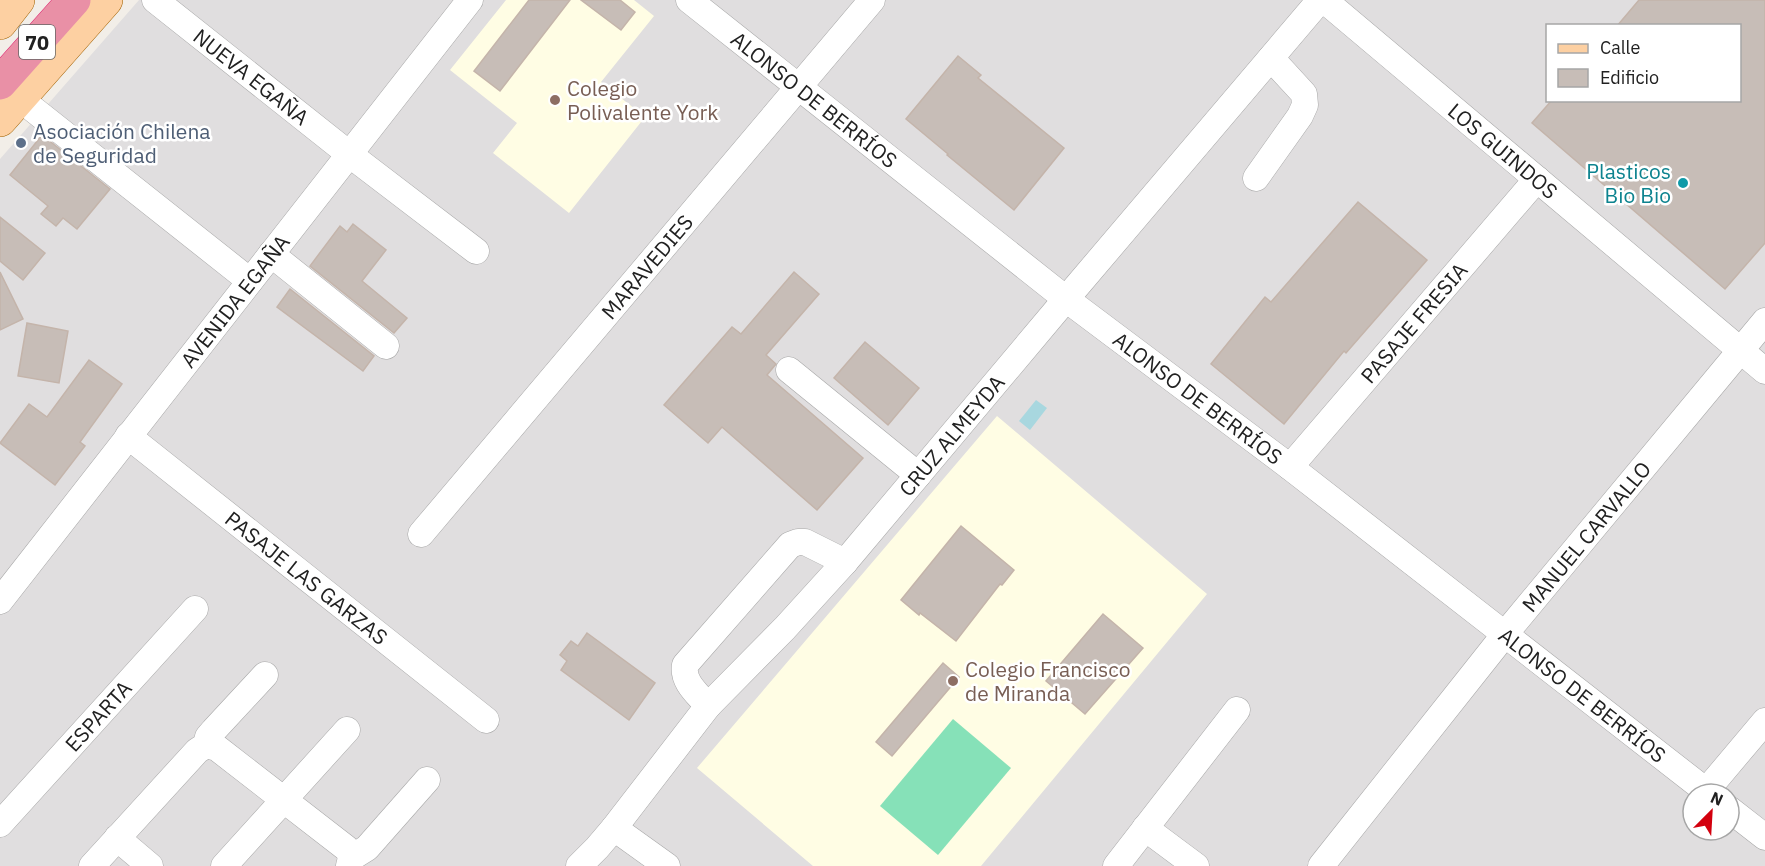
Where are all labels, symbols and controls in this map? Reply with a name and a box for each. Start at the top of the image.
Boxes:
street label: NUEVA EGAÑA [188,22,315,131]
legend [1546,24,1741,102]
road number: 70 [19,25,55,59]
street label: ALONSO DE BERRÍOS [725,25,903,174]
text: Calle [1600,36,1640,59]
text: Edificio [1600,66,1659,89]
place label: Colegio Polivalente York [567,74,718,126]
marker: Colegio Polivalente York [548,93,562,107]
street label: LOS GUINDOS [1442,96,1564,205]
place label: Asociación Chilena de Seguridad [33,117,211,169]
marker: Asociación Chilena de Seguridad [14,136,28,150]
place label: Plasticos Bio Bio [1586,157,1671,209]
marker: Plasticos Bio Bio [1676,176,1690,190]
street label: MARAVEDIES [595,208,699,325]
street label: AVENIDA EGAÑA [174,229,296,373]
street label: PASAJE FRESIA [1354,257,1473,389]
street label: ALONSO DE BERRÍOS [1108,325,1288,471]
street label: CRUZ ALMEYDA [892,369,1011,502]
street label: MANUEL CARVALLO [1515,455,1657,617]
street label: PASAJE LAS GARZAS [220,505,394,651]
street label: ALONSO DE BERRÍOS [1493,621,1672,769]
place label: Colegio Francisco de Miranda [965,655,1130,707]
street label: ESPARTA [59,674,138,757]
marker: Colegio Francisco de Miranda [946,674,960,688]
north arrow [1681,782,1741,842]
text: N [1708,787,1726,810]

